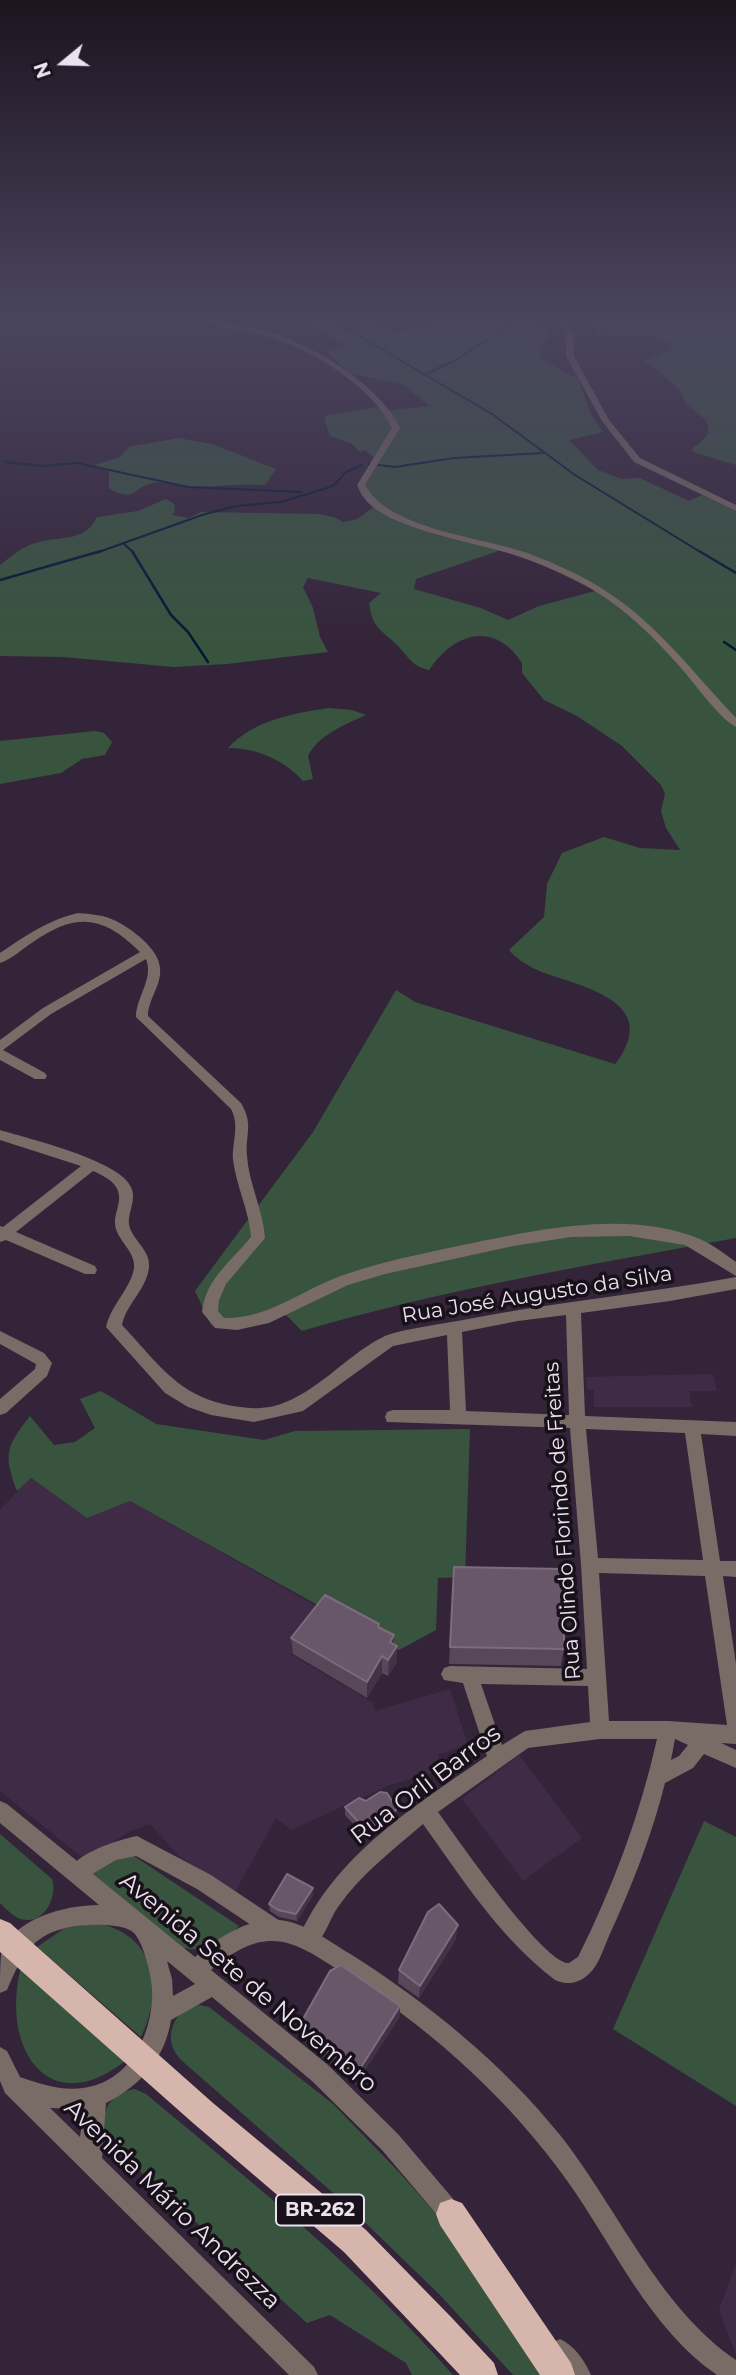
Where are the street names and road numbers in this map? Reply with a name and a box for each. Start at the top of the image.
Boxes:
street label: Rua José Augusto da Silva [400,1261,674,1329]
street label: Rua Olindo Florindo de Freitas [539,1361,587,1681]
street label: Rua Orli Barros [345,1719,507,1851]
street label: Avenida Sete de Novembro [114,1867,382,2099]
street label: Avenida Mário Andrezza [58,2094,286,2316]
road number: BR-262 [276,2194,364,2226]

